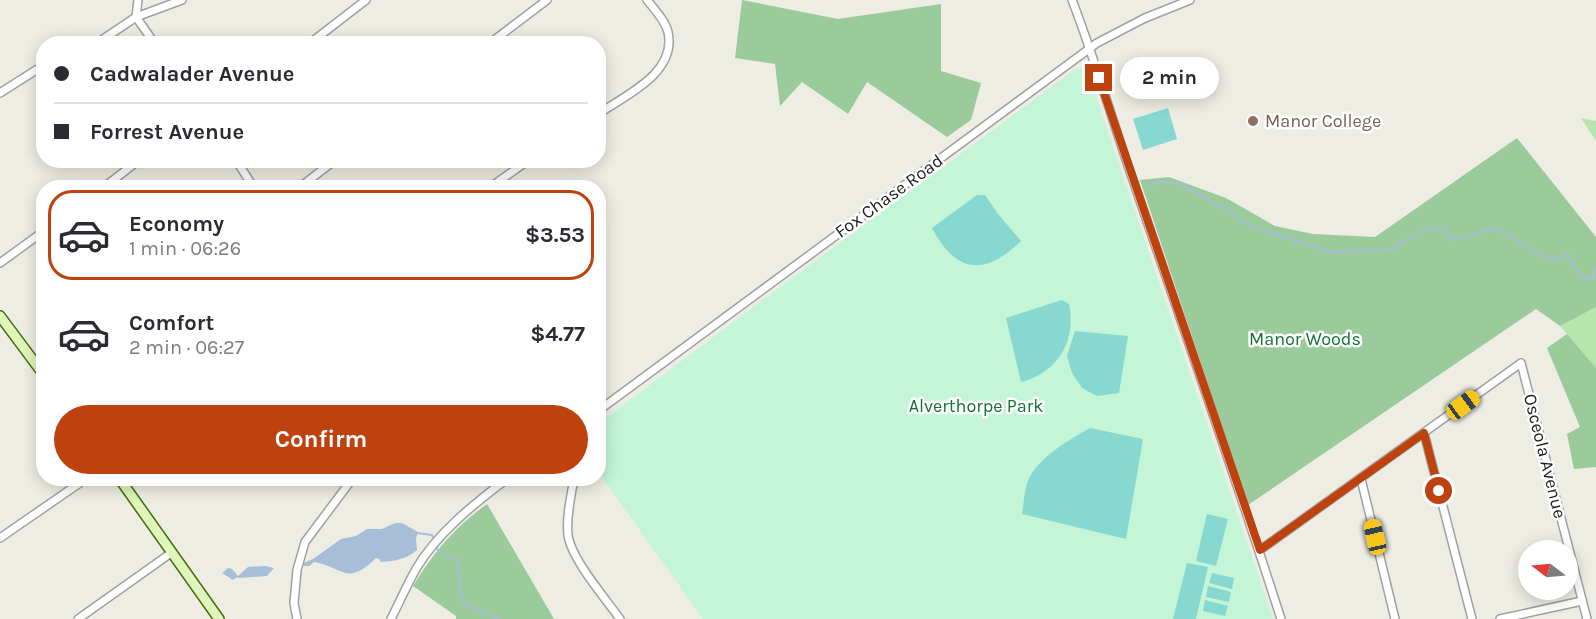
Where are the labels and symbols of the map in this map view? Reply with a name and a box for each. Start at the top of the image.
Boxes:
callout: 2 min [1120,57,1219,99]
route end [1085,64,1112,91]
place label: Manor College [1265,110,1381,132]
marker: Manor College [1246,114,1260,128]
street label: Fox Chase Road [831,149,947,243]
park label: Manor Woods [1249,328,1361,350]
car [1443,387,1483,423]
street label: Osceola Avenue [1519,391,1571,521]
park label: Alverthorpe Park [909,395,1043,417]
route start [1425,477,1452,504]
car [1362,517,1388,557]
north arrow [1518,540,1578,600]

